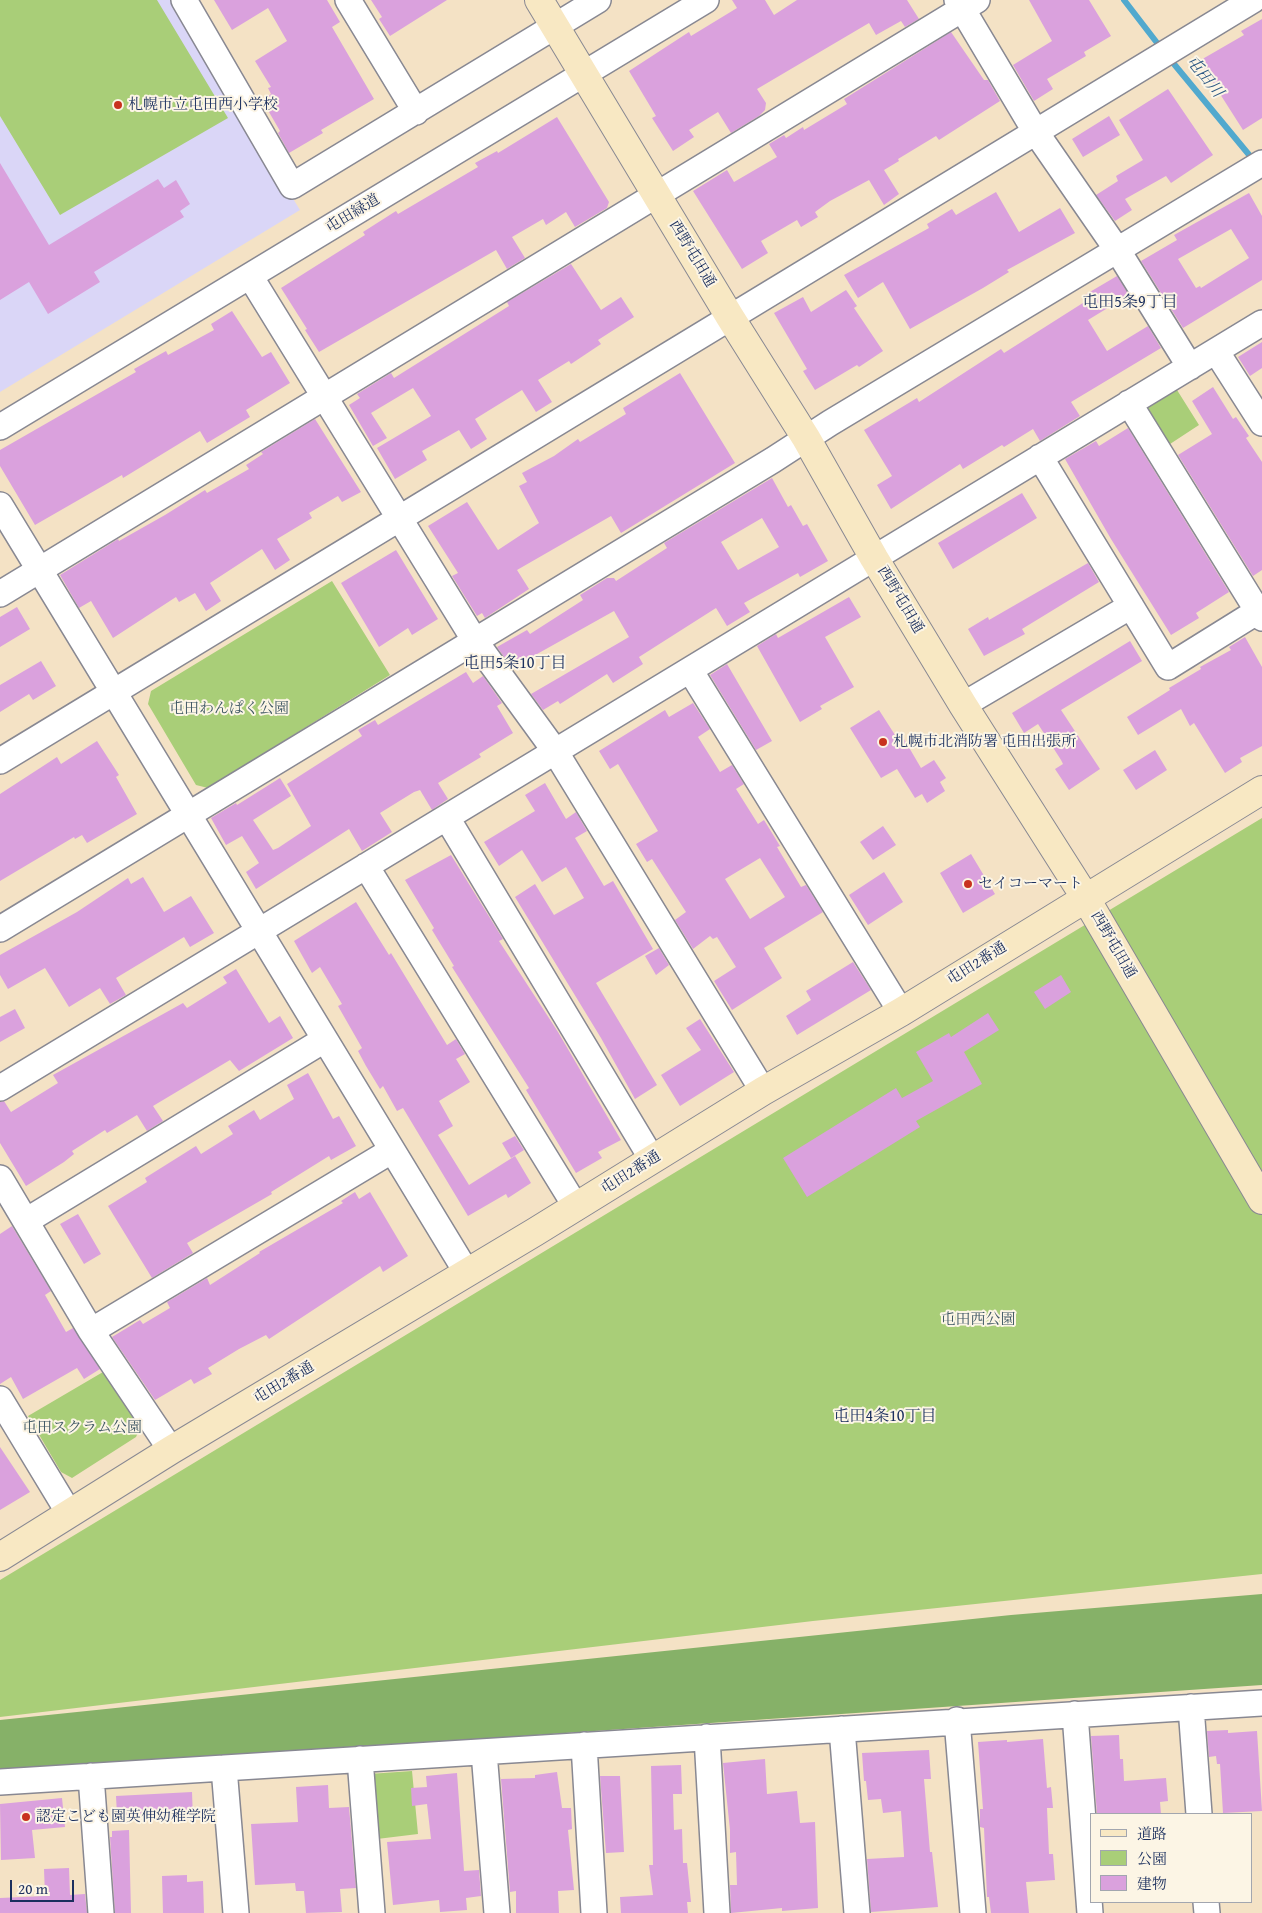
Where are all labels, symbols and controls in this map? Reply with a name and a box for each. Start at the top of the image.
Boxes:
water label: 屯田川 [1181,52,1227,102]
place label: 札幌市立屯田西小学校 [128,96,278,114]
marker: 札幌市立屯田西小学校 [112,99,124,111]
street label: 屯田緑道 [323,191,383,237]
street label: 西野屯田通 [665,217,719,291]
district label: 屯田5条9丁目 [1082,293,1178,313]
street label: 西野屯田通 [873,563,927,637]
district label: 屯田5条10丁目 [463,654,567,674]
park label: 屯田わんぱく公園 [169,700,289,718]
place label: 札幌市北消防署 屯田出張所 [893,733,1076,751]
marker: 札幌市北消防署 屯田出張所 [877,736,889,748]
place label: セイコーマート [978,875,1083,893]
marker: セイコーマート [962,878,974,890]
street label: 西野屯田通 [1086,908,1140,982]
street label: 屯田2番通 [944,939,1010,989]
street label: 屯田2番通 [598,1148,664,1198]
park label: 屯田西公園 [941,1311,1015,1329]
street label: 屯田2番通 [251,1358,317,1408]
district label: 屯田4条10丁目 [833,1407,937,1427]
park label: 屯田スクラム公園 [22,1419,142,1437]
place label: 認定こども園英伸幼稚学院 [36,1808,216,1826]
marker: 認定こども園英伸幼稚学院 [20,1811,32,1823]
legend [1090,1813,1252,1903]
text: 道路 [1137,1823,1167,1844]
text: 公園 [1137,1848,1167,1869]
scale bar [12,1870,76,1902]
text: 建物 [1137,1873,1167,1894]
text: 20 m [18,1878,48,1899]

